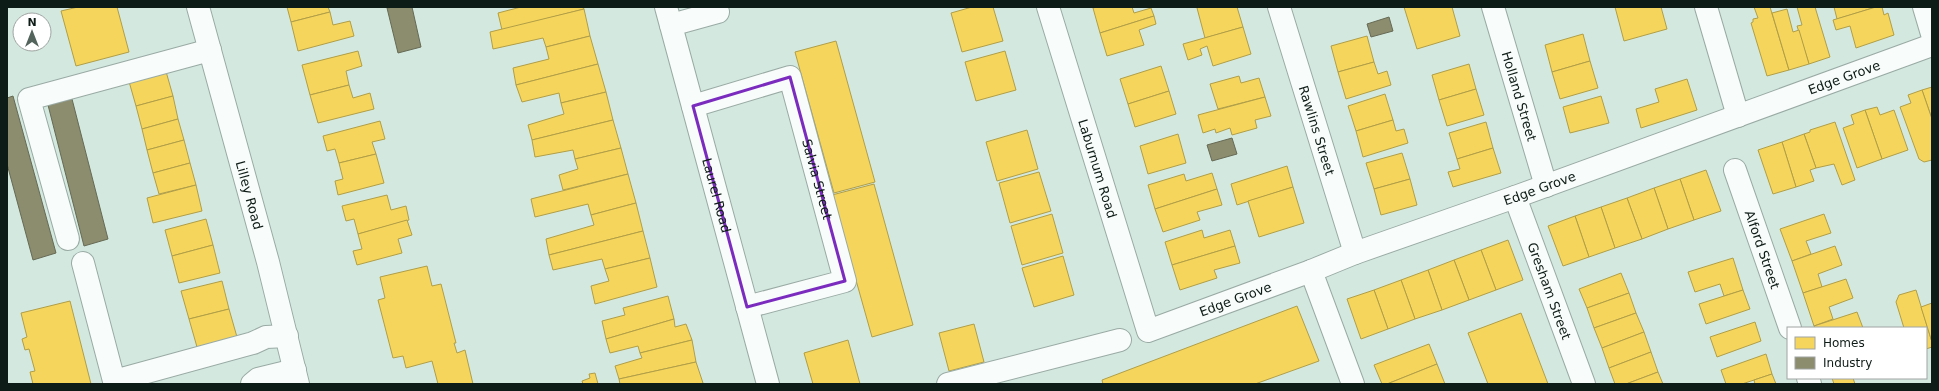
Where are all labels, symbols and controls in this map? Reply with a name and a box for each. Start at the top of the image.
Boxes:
north arrow [12,12,52,52]
text: N [27,16,37,29]
street label: Holland Street [1499,49,1540,143]
street label: Edge Grove [1806,57,1882,97]
street label: Rawlins Street [1296,83,1338,177]
street label: Laburnum Road [1076,117,1120,220]
street label: Salvia Street [800,137,836,221]
street label: Laurel Road [700,156,734,234]
street label: Lilley Road [233,159,266,231]
street label: Edge Grove [1501,168,1578,208]
street label: Alford Street [1742,208,1783,291]
street label: Gresham Street [1525,240,1574,341]
street label: Edge Grove [1197,279,1273,319]
legend [1787,327,1927,379]
text: Homes [1823,336,1865,350]
text: Industry [1823,356,1872,370]

